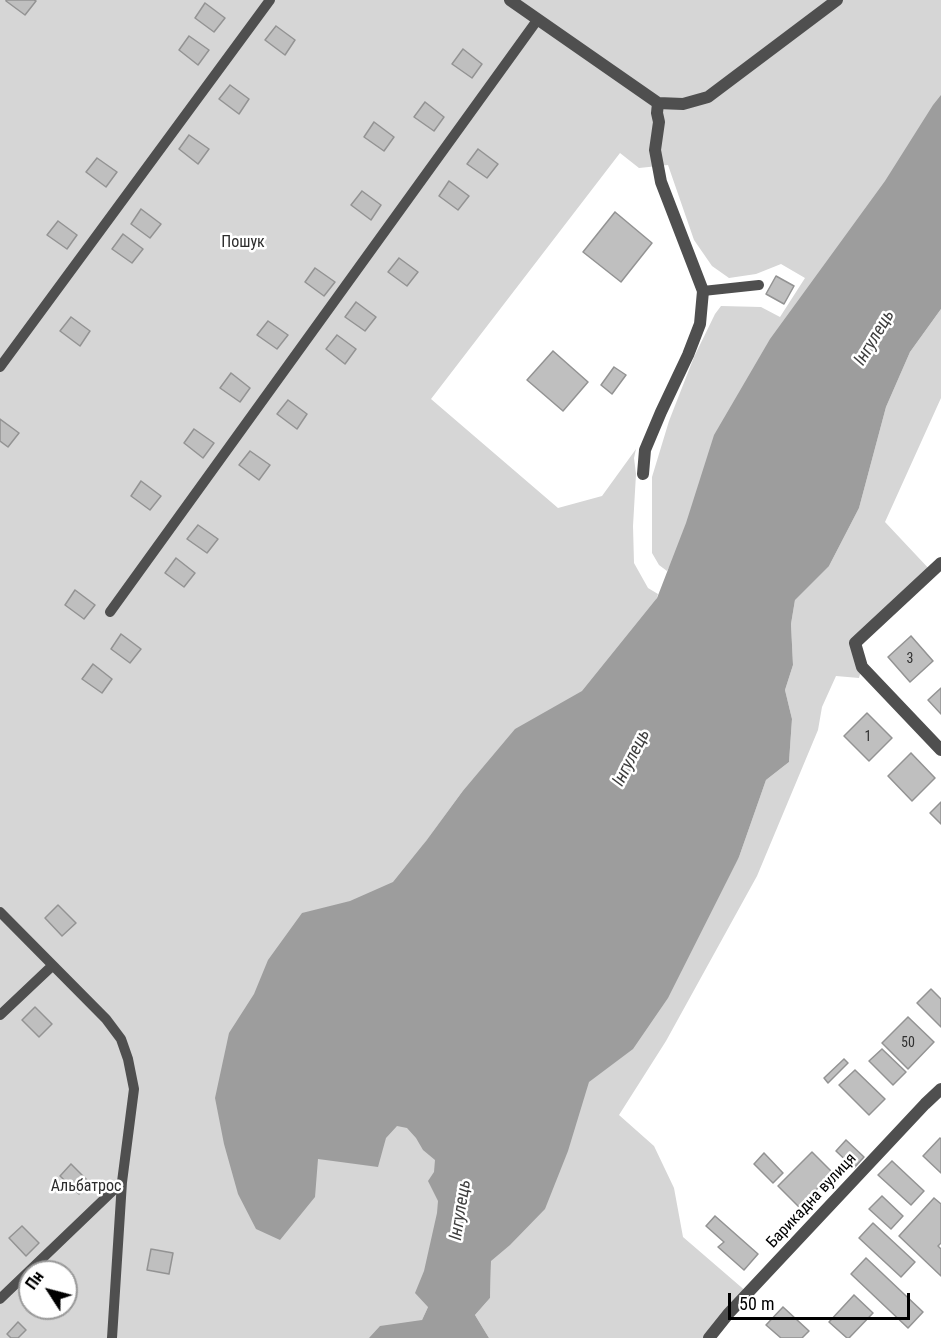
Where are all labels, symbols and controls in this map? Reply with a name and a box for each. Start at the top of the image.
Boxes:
park label: Пошук [221,233,265,253]
water label: Інгулець [850,306,900,370]
house number: 3 [907,651,913,667]
water label: Інгулець [608,726,656,790]
house number: 1 [865,729,871,745]
house number: 50 [901,1035,915,1051]
street label: Барикадна вулиця [763,1150,861,1252]
park label: Альбатрос [51,1177,121,1197]
water label: Інгулець [446,1178,476,1242]
north arrow [18,1260,78,1320]
text: Пн [22,1268,48,1293]
scale bar [731,1281,912,1319]
text: 50 m [739,1293,774,1314]

